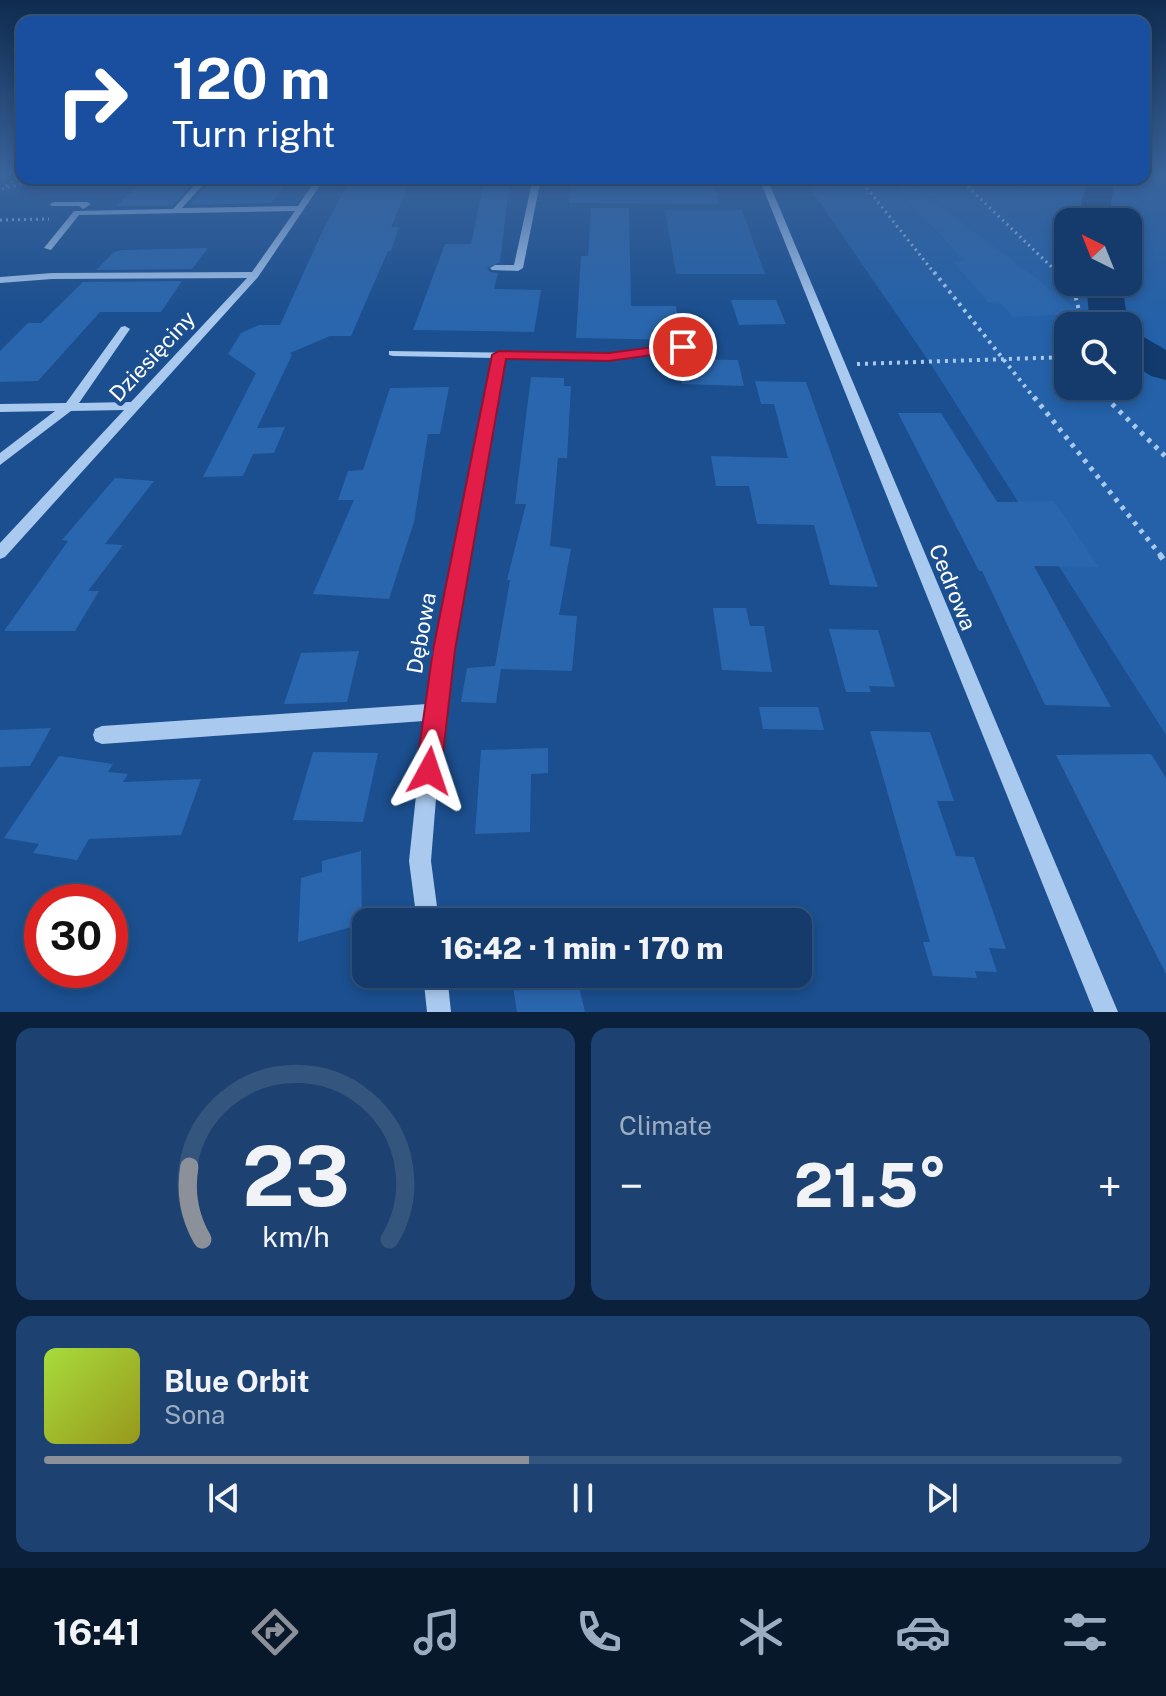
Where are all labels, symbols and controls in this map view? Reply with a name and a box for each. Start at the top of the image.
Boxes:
text: 120 m [172,46,330,112]
icon: right [40,48,144,152]
text: Turn right [172,113,335,155]
north arrow [1054,208,1142,296]
map controls [1054,208,1142,400]
street label: Dziesięciny [104,305,201,407]
button: search [1054,312,1142,400]
pin [649,313,717,381]
icon: arrive [661,325,705,369]
street label: Cedrowa [924,540,982,634]
street label: Dębowa [401,590,441,676]
position arrow [387,729,471,813]
speed limit sign: 30 [24,884,128,988]
text: 16:42 · 1 min · 170 m [440,930,724,966]
text: Climate [619,1110,712,1141]
text: 23 [241,1127,350,1225]
text: 21.5° [794,1150,947,1221]
text: − [619,1160,643,1212]
text: + [1098,1160,1122,1212]
text: km/h [262,1220,329,1253]
text: Blue Orbit [164,1363,310,1399]
text: Sona [164,1399,225,1430]
icon: previous [202,1476,246,1520]
icon: pause [561,1476,605,1520]
icon: next [920,1476,964,1520]
icon: directions [247,1604,303,1660]
icon: music [409,1604,465,1660]
icon: phone [571,1604,627,1660]
icon: climate [733,1604,789,1660]
icon: car [895,1604,951,1660]
icon: filters [1057,1604,1113,1660]
text: 16:41 [53,1611,141,1653]

